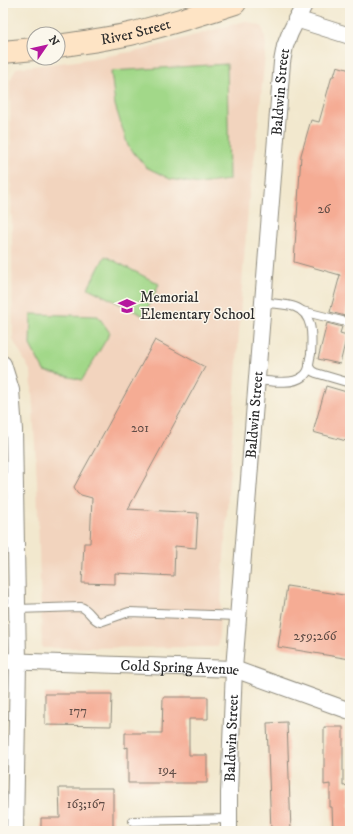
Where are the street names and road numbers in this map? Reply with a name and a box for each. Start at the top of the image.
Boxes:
street label: River Street [99,14,173,49]
street label: Baldwin Street [267,46,294,136]
street label: Baldwin Street [242,370,268,459]
street label: Cold Spring Avenue [120,656,242,680]
street label: Baldwin Street [220,694,243,782]

